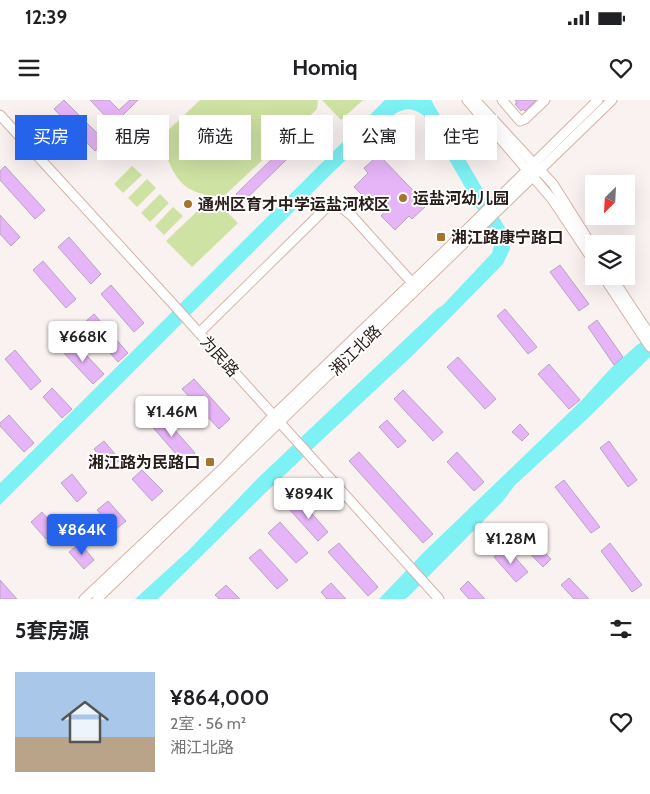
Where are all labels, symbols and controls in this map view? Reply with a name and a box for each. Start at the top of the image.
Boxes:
text: 12:39 [25,6,67,29]
icon: menu [15,54,43,82]
text: Homiq [292,54,358,81]
icon: heart [607,54,635,82]
chip: 买房 [15,115,87,160]
chip: 租房 [97,115,169,160]
chip: 筛选 [179,115,251,160]
chip: 新上 [261,115,333,160]
chip: 公寓 [343,115,415,160]
chip: 住宅 [425,115,497,160]
north arrow [585,175,635,225]
map controls [585,175,635,285]
place label: 运盐河幼儿园 [413,189,509,208]
marker: 运盐河幼儿园 [397,192,409,204]
place label: 通州区育才中学运盐河校区 [198,195,390,214]
marker: 通州区育才中学运盐河校区 [182,198,194,210]
place label: 湘江路康宁路口 [451,228,563,247]
marker: 湘江路康宁路口 [435,231,447,243]
button: layers [585,235,635,285]
pin: ¥668K [48,320,118,363]
street label: 湘江北路 [326,321,385,379]
text: ¥668K [59,327,107,346]
street label: 为民路 [197,332,243,381]
pin: ¥1.46M [131,396,213,438]
text: ¥1.46M [146,402,198,421]
place label: 湘江路为民路口 [88,453,200,472]
marker: 湘江路为民路口 [204,456,216,468]
pin: ¥894K [274,478,344,520]
text: ¥894K [285,484,333,503]
pin: ¥864K [47,514,117,556]
text: ¥864K [58,520,106,539]
pin: ¥1.28M [470,522,552,565]
text: ¥1.28M [486,529,536,548]
icon: filters [607,615,635,643]
text: 5套房源 [15,618,89,643]
text: ¥864,000 [170,685,269,710]
icon: home [55,692,115,752]
icon: heart [607,708,635,736]
text: 2室 · 56 m² [170,714,246,733]
text: 湘江北路 [170,738,234,757]

